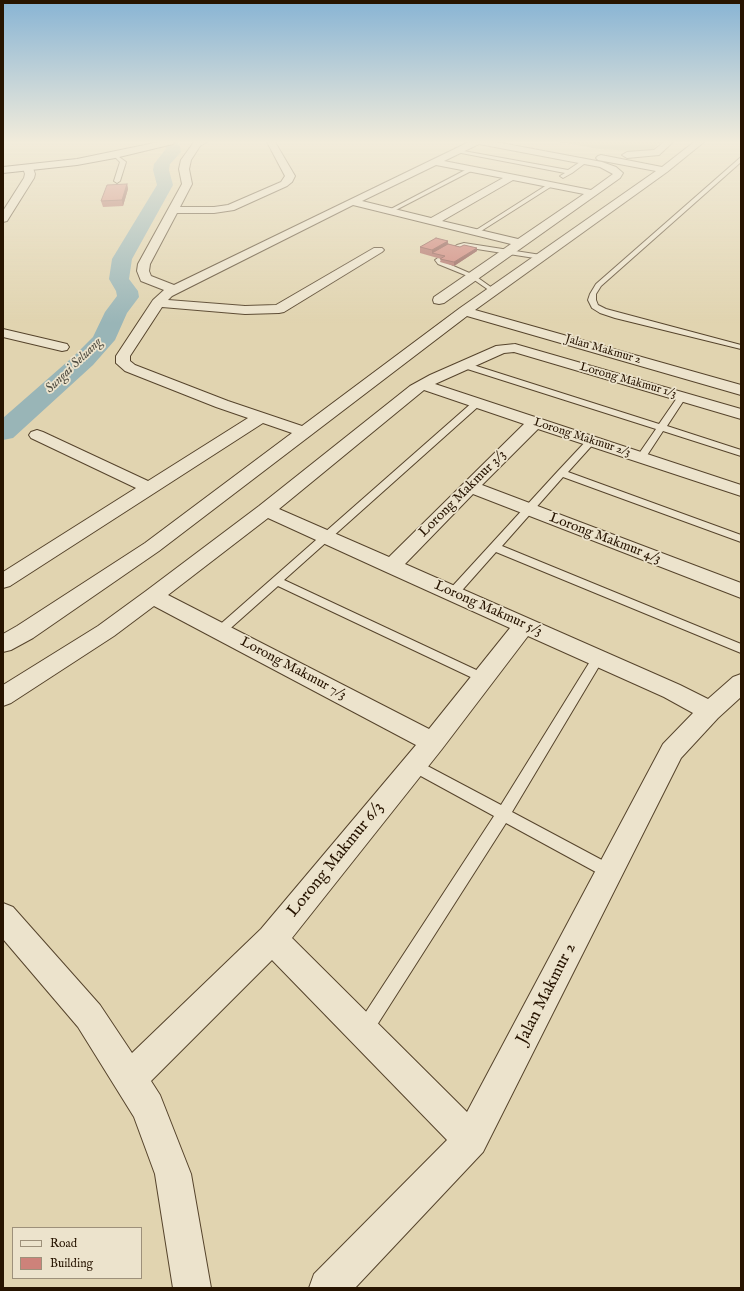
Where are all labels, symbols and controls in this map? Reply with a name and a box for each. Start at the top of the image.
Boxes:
street label: Jalan Makmur 2 [563,332,643,368]
water label: Sungai Seluang [42,335,106,397]
street label: Lorong Makmur 1/3 [578,360,678,402]
street label: Lorong Makmur 2/3 [532,416,632,460]
street label: Lorong Makmur 3/3 [416,447,510,541]
street label: Lorong Makmur 4/3 [547,510,663,568]
street label: Lorong Makmur 5/3 [431,578,545,640]
street label: Lorong Makmur 7/3 [237,634,349,704]
street label: Lorong Makmur 6/3 [283,798,389,922]
street label: Jalan Makmur 2 [513,940,581,1048]
legend [12,1227,142,1279]
text: Road [50,1236,77,1251]
text: Building [50,1256,93,1271]

